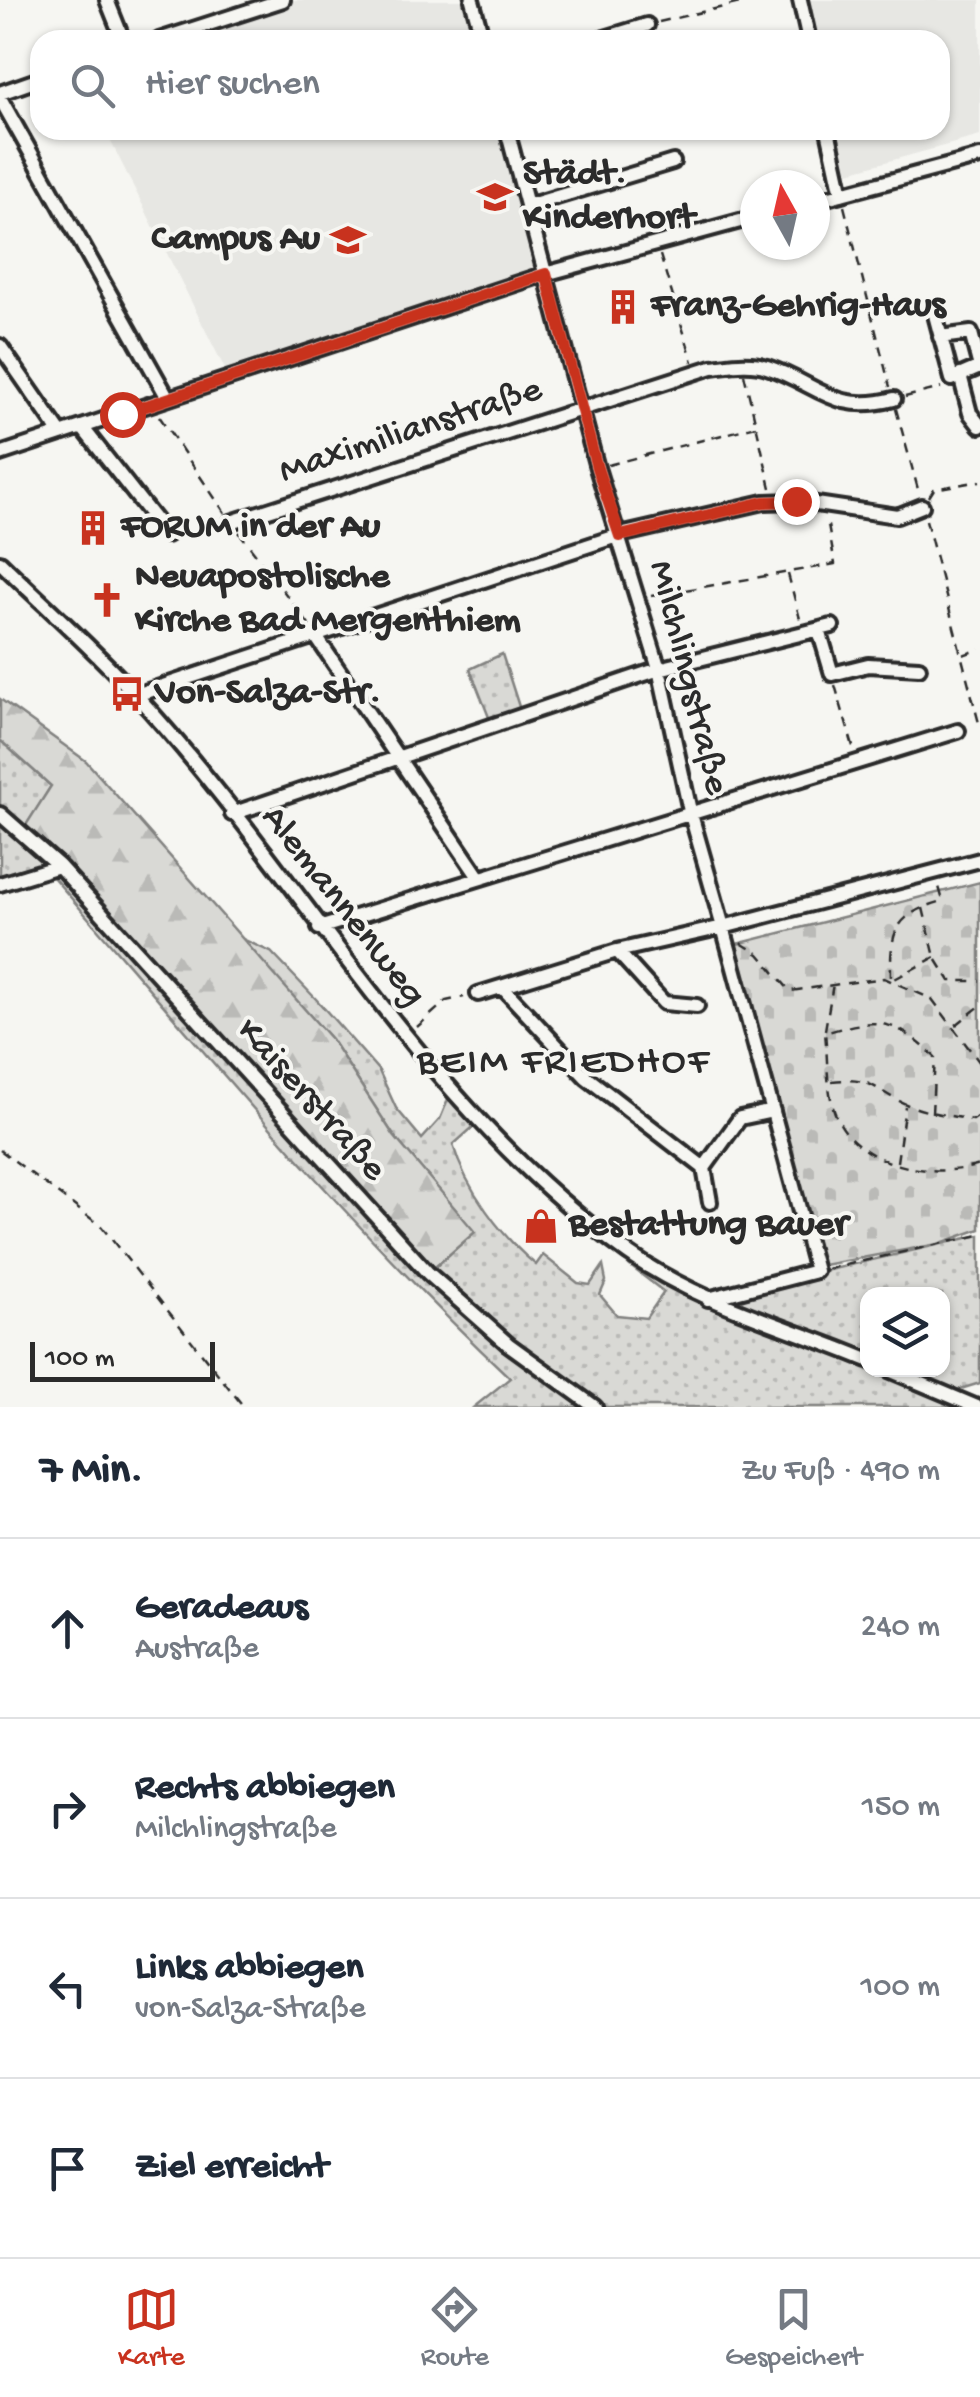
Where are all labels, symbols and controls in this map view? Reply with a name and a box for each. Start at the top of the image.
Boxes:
search box [30,30,950,140]
icon: search [65,58,120,113]
text: Hier suchen [145,63,320,107]
place label: Städt. Kinderhort [522,153,698,241]
north arrow [740,170,830,260]
school or university icon: Städt. Kinderhort [476,178,514,216]
place label: Campus Au [152,218,320,262]
school or university icon: Campus Au [329,221,367,259]
place label: Franz-Gehrig-Haus [650,285,948,329]
building icon: Franz-Gehrig-Haus [604,288,642,326]
street label: Maximilianstraße [274,369,548,495]
route start [100,392,146,438]
route end [774,479,820,525]
place label: FORUM in der Au [120,506,381,550]
building icon: FORUM in der Au [74,509,112,547]
place label: Neuapostolische Kirche Bad Mergenthiem [134,556,521,644]
street label: Milchlingstraße [637,557,737,800]
church icon: Neuapostolische Kirche Bad Mergenthiem [88,581,126,619]
place label: Von-Salza-Str. [153,672,381,716]
bus stop icon: Von-Salza-Str. [108,675,146,713]
street label: Alemannenweg [250,798,434,1016]
street label: Kaiserstraße [225,1010,395,1192]
district label: BEIM FRIEDHOF [416,1040,711,1087]
place label: Bestattung Bauer [567,1204,851,1248]
shop icon: Bestattung Bauer [522,1207,560,1245]
map controls [860,1287,950,1377]
button: layers [860,1287,950,1377]
scale bar [30,1337,215,1382]
text: 100 m [45,1343,115,1376]
text: 7 Min. [40,1448,143,1497]
text: Zu Fuß · 490 m [741,1453,940,1491]
text: Geradeaus [135,1587,308,1631]
icon: ahead [40,1601,95,1656]
text: 240 m [861,1609,940,1647]
text: Austraße [135,1631,259,1669]
text: Rechts abbiegen [135,1767,395,1811]
icon: right [40,1781,95,1836]
text: 150 m [862,1789,940,1827]
text: Milchlingstraße [135,1811,337,1849]
text: Links abbiegen [135,1947,363,1991]
icon: left [40,1961,95,2016]
text: 100 m [860,1969,940,2007]
text: von-Salza-Straße [135,1991,366,2029]
icon: arrive [40,2141,95,2196]
text: Ziel erreicht [135,2146,328,2190]
tab: Karte [118,2282,185,2375]
tab: Route [421,2282,489,2375]
tab: Gespeichert [725,2282,862,2375]

